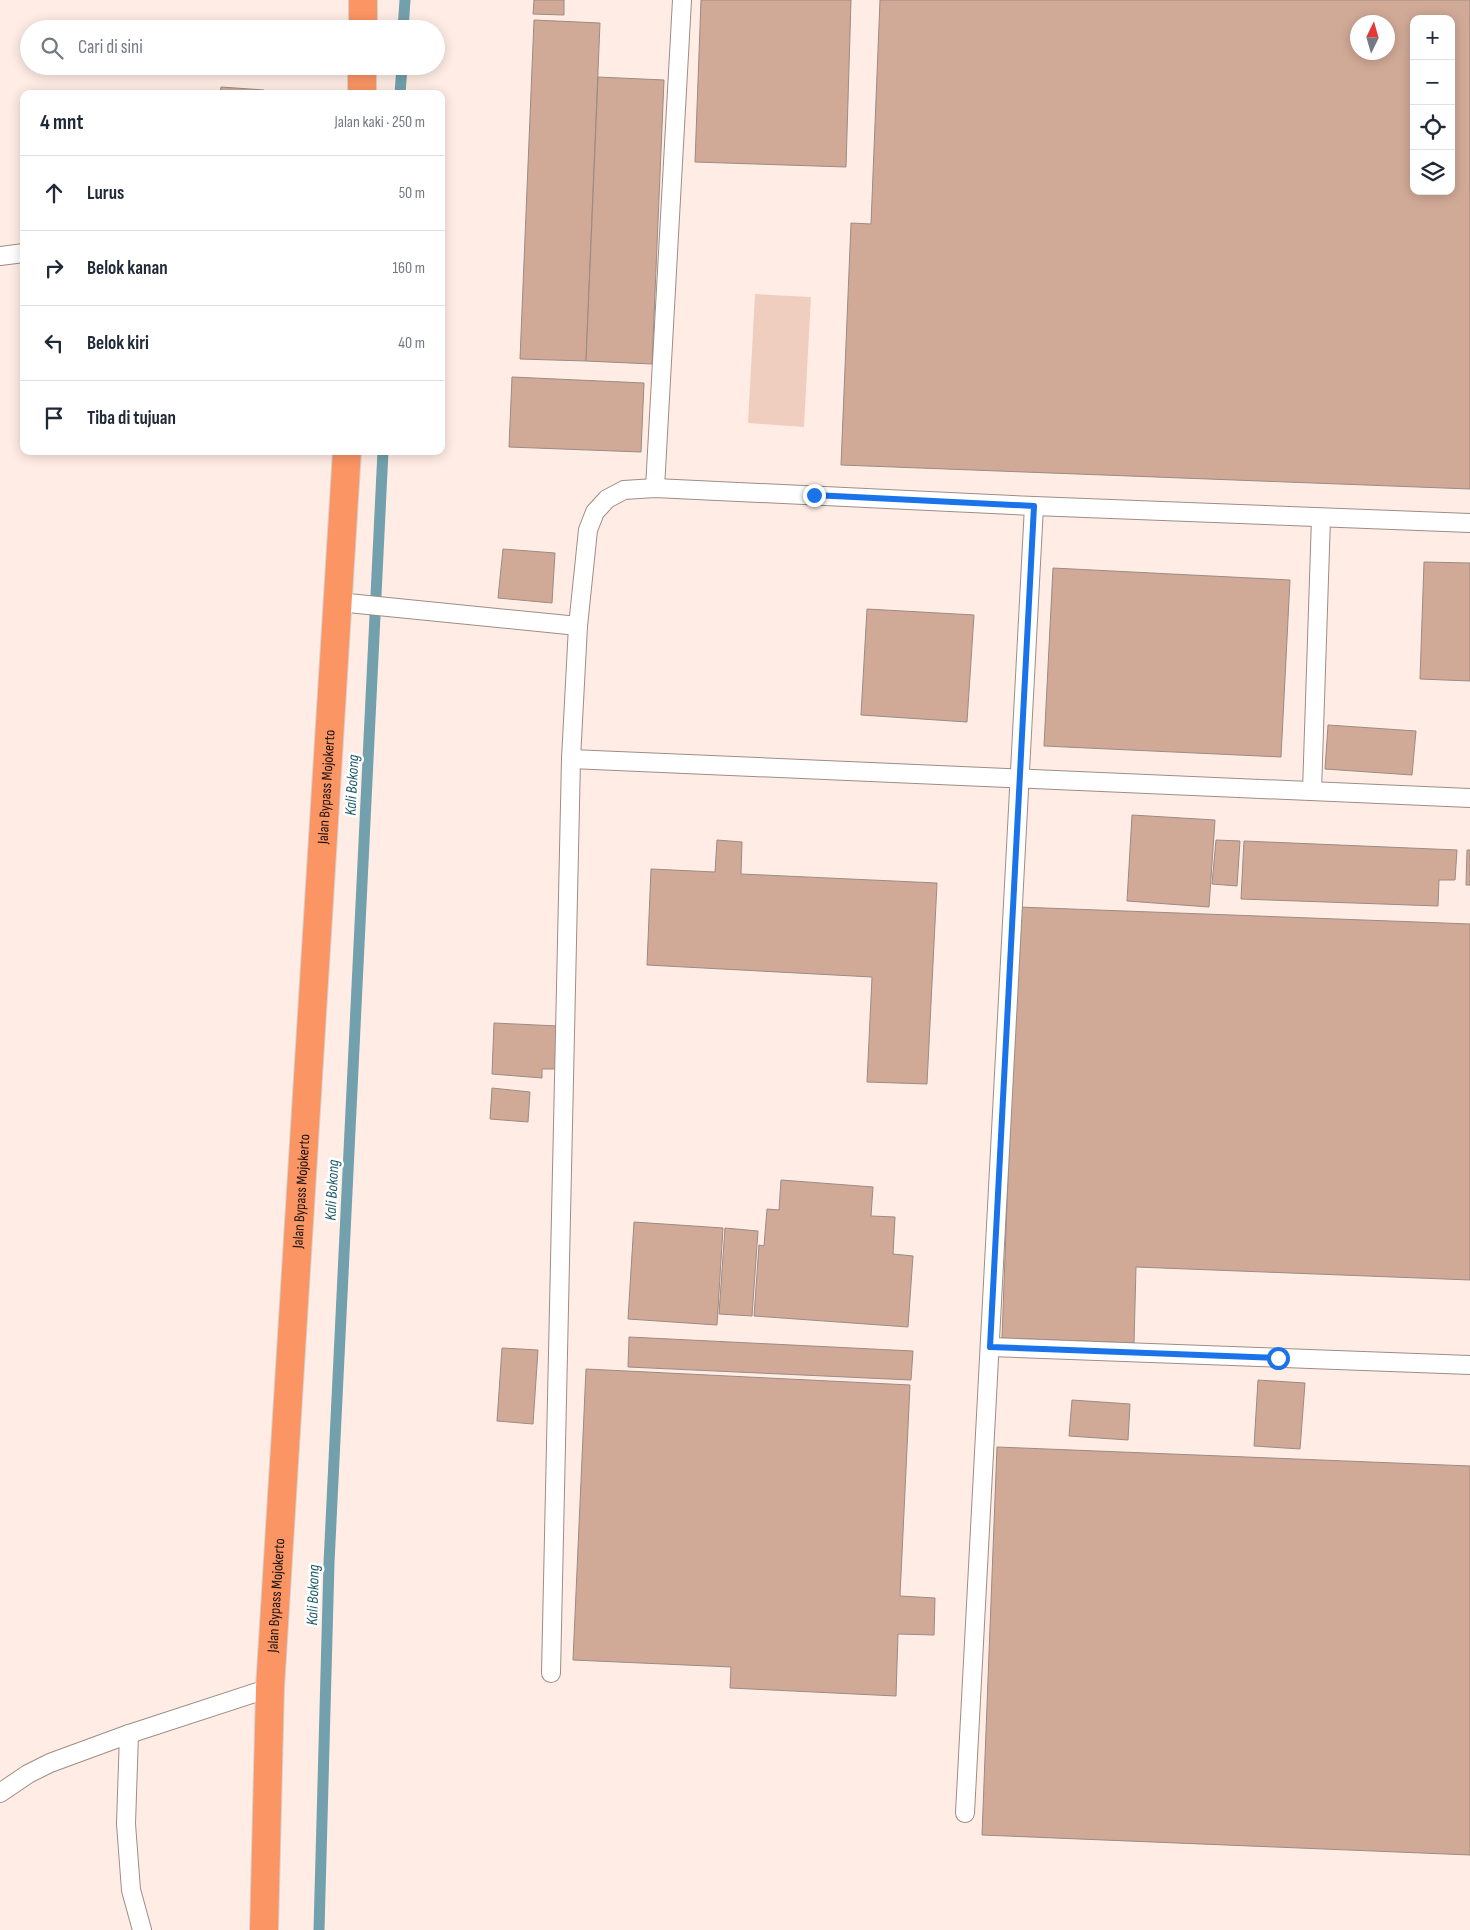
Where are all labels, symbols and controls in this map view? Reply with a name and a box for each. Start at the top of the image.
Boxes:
north arrow [1350,15,1395,60]
map controls [1410,15,1455,195]
button: + [1410,15,1455,60]
search box [20,20,445,75]
icon: search [38,34,66,62]
text: Cari di sini [78,36,143,59]
button: − [1410,60,1455,105]
button: locate [1410,105,1455,150]
text: 4 mnt [40,110,83,135]
text: Jalan kaki · 250 m [334,113,425,132]
button: layers [1410,150,1455,195]
icon: ahead [40,179,68,207]
text: Lurus [87,182,124,205]
text: 50 m [399,184,425,203]
icon: right [40,254,68,282]
text: Belok kanan [87,257,168,280]
text: 160 m [392,259,425,278]
icon: left [40,329,68,357]
text: Belok kiri [87,332,149,355]
text: 40 m [398,334,425,353]
icon: arrive [40,404,68,432]
text: Tiba di tujuan [87,407,176,430]
route end [803,484,826,507]
street label: Jalan Bypass Mojokerto [313,729,340,846]
water label: Kali Bokong [341,754,364,816]
street label: Jalan Bypass Mojokerto [288,1133,314,1250]
water label: Kali Bokong [321,1159,344,1221]
route start [1267,1347,1290,1370]
street label: Jalan Bypass Mojokerto [263,1538,289,1654]
water label: Kali Bokong [303,1564,324,1626]

